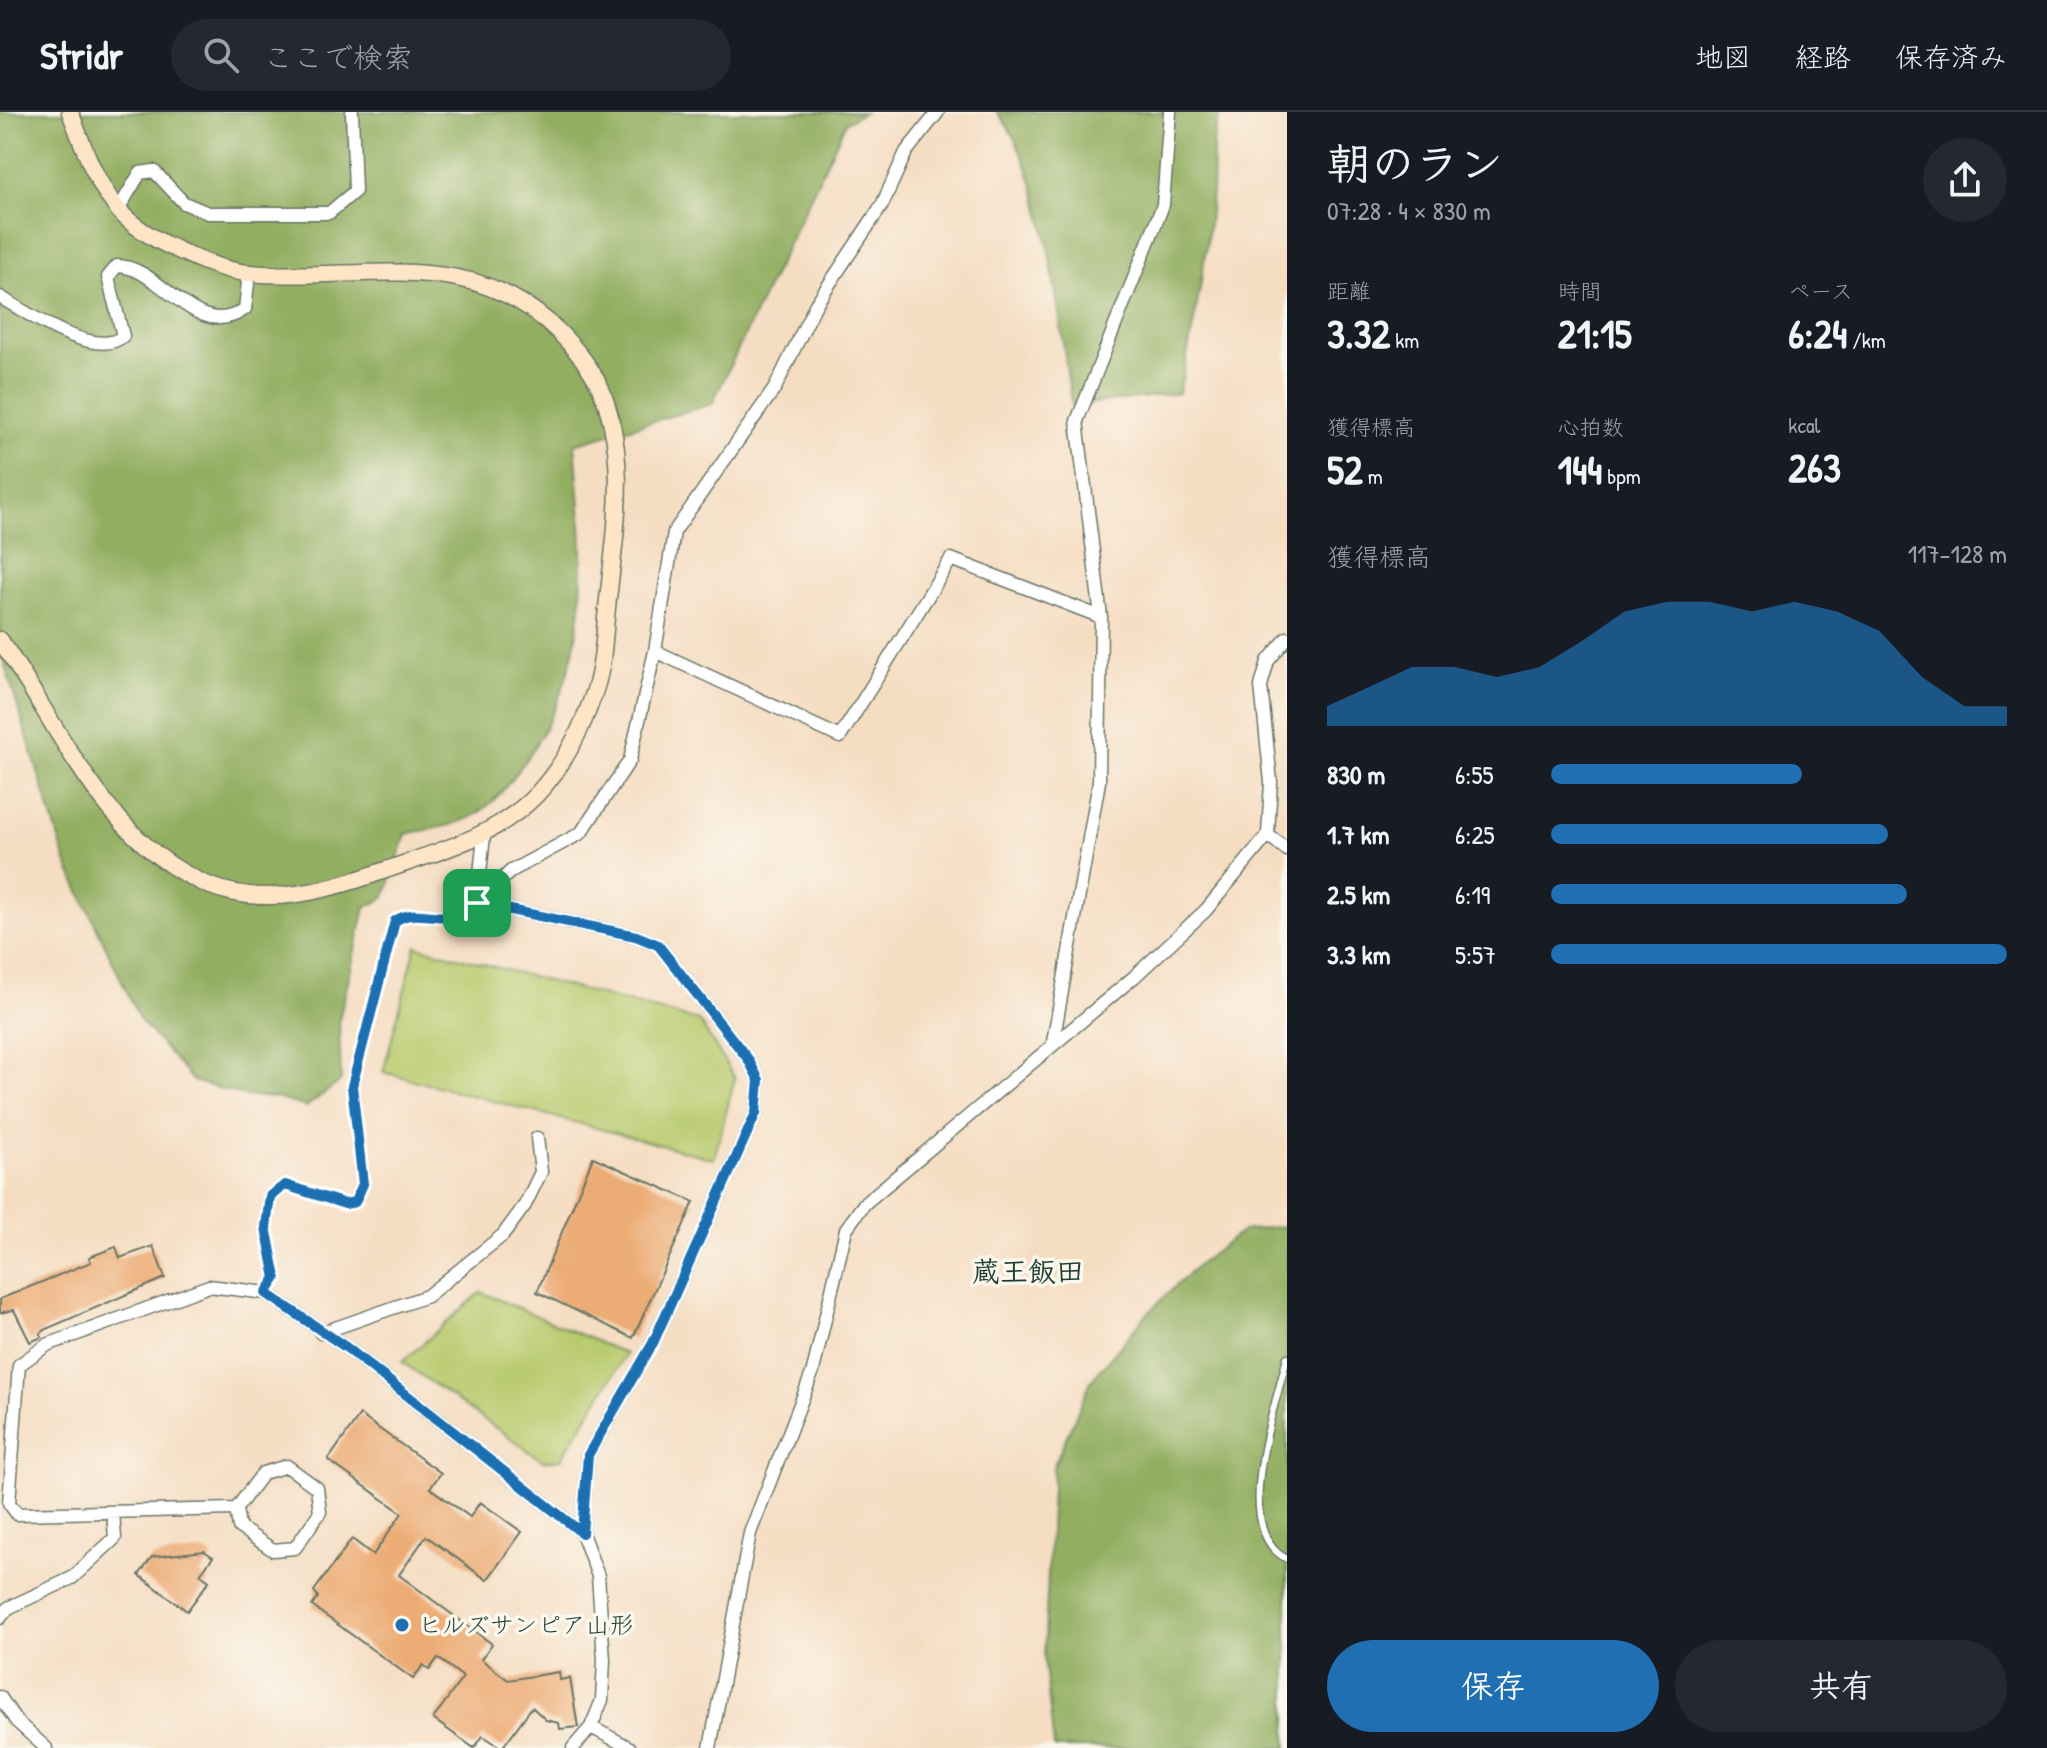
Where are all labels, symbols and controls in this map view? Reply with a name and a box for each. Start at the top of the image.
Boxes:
search box [171,19,731,91]
text: Stridr [40,29,123,81]
icon: search [199,33,243,77]
text: ここで検索 [263,37,413,77]
text: 地図 [1695,38,1751,76]
text: 経路 [1795,38,1851,76]
text: 保存済み [1895,38,2007,76]
text: 朝のラン [1327,133,1503,193]
button: share [1923,138,2007,222]
text: 07:28 · 4 × 830 m [1327,193,1491,228]
text: 距離 [1327,276,1371,306]
text: 時間 [1558,276,1602,306]
text: ペース [1788,276,1853,306]
text: 3.32 [1327,306,1390,360]
text: 21:15 [1558,306,1632,360]
text: 6:24 [1788,306,1847,360]
text: km [1390,325,1419,355]
text: /km [1847,325,1886,355]
text: kcal [1788,410,1820,440]
text: 獲得標高 [1327,412,1415,442]
text: 心拍数 [1558,412,1624,442]
text: 263 [1788,440,1841,494]
text: 52 [1327,442,1363,496]
text: 144 [1558,442,1602,496]
text: m [1363,461,1383,491]
text: bpm [1602,461,1641,491]
text: 117–128 m [1908,536,2007,571]
text: 獲得標高 [1327,539,1431,574]
text: 830 m [1327,757,1385,792]
text: 6:55 [1455,757,1493,792]
text: 1.7 km [1327,817,1389,852]
text: 6:25 [1455,817,1495,852]
pin [443,869,511,937]
text: 2.5 km [1327,877,1390,912]
text: 6:19 [1455,877,1490,912]
icon: arrive [455,881,499,925]
text: 3.3 km [1327,937,1390,972]
text: 5:57 [1455,937,1496,972]
district label: 蔵王飯田 [972,1252,1084,1290]
place label: ヒルズサンピア山形 [418,1608,634,1640]
marker: ヒルズサンピア山形 [393,1616,411,1634]
button: 保存 [1327,1640,1659,1732]
button: 共有 [1675,1640,2007,1732]

